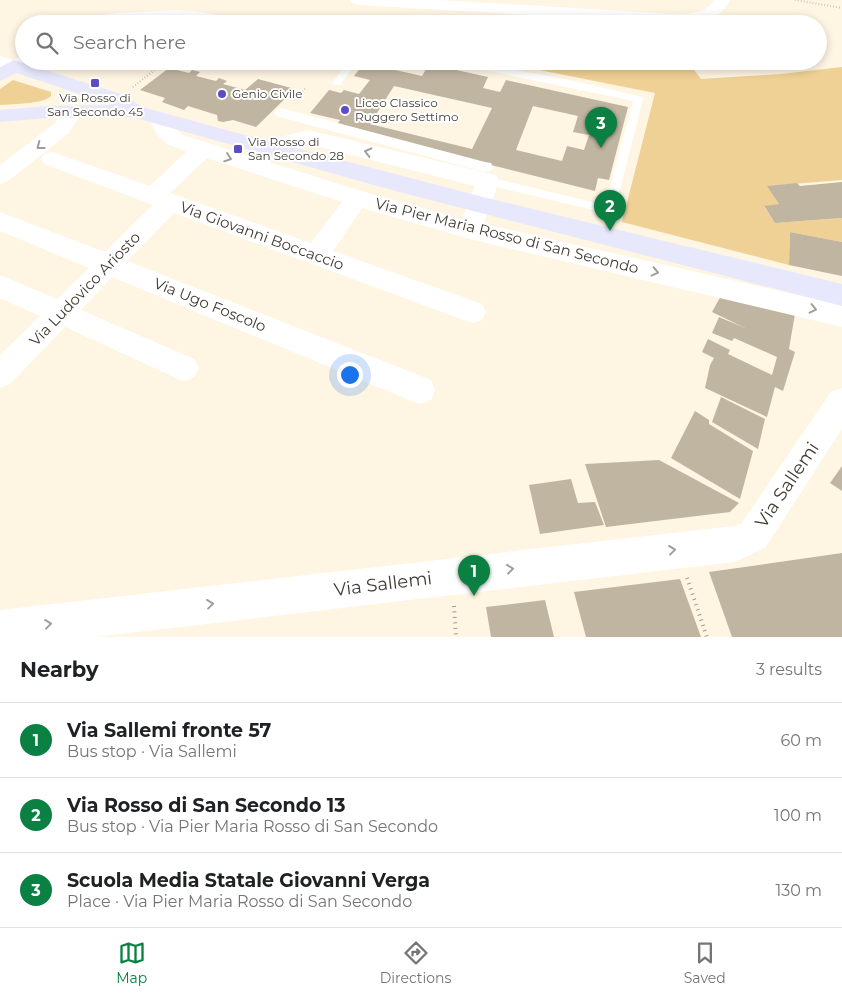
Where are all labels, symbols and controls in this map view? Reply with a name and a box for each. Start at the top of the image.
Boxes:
search box [15,15,827,70]
icon: search [33,29,61,57]
text: Search here [73,31,186,54]
marker: Via Rosso di San Secondo 45 [89,77,101,89]
place label: Genio Civile [232,86,302,101]
marker: Genio Civile [216,88,228,100]
place label: Via Rosso di San Secondo 45 [47,90,143,119]
place label: Liceo Classico Ruggero Settimo [355,95,458,124]
marker: Liceo Classico Ruggero Settimo [339,104,351,116]
pin: 3 [585,107,617,148]
place label: Via Rosso di San Secondo 28 [248,134,344,163]
one-way arrow [36,140,46,149]
marker: Via Rosso di San Secondo 28 [232,143,244,155]
one-way arrow [364,147,372,157]
one-way arrow [223,152,232,162]
pin: 2 [594,190,626,231]
street label: Via Pier Maria Rosso di San Secondo [373,194,641,278]
street label: Via Giovanni Boccaccio [178,197,347,274]
street label: Via Ludovico Ariosto [25,228,144,350]
one-way arrow [651,266,660,277]
street label: Via Ugo Foscolo [151,273,269,336]
one-way arrow [809,303,818,314]
your location [337,362,363,388]
street label: Via Sallemi [750,438,824,532]
one-way arrow [668,545,676,556]
pin: 1 [458,555,490,596]
one-way arrow [507,564,515,575]
street label: Via Sallemi [333,567,433,601]
one-way arrow [205,600,214,610]
one-way arrow [45,619,53,630]
text: Nearby [20,657,99,682]
text: 3 results [756,660,822,679]
text: Via Sallemi fronte 57 [67,719,271,742]
text: 1 [33,731,39,750]
text: 60 m [780,731,822,750]
text: Bus stop · Via Sallemi [67,742,237,761]
text: Via Rosso di San Secondo 13 [67,794,345,817]
text: 2 [31,806,41,825]
text: 100 m [774,806,822,825]
text: Bus stop · Via Pier Maria Rosso di San Secondo [67,817,438,836]
text: Scuola Media Statale Giovanni Verga [67,869,430,892]
text: 3 [31,881,41,900]
text: 130 m [775,881,822,900]
text: Place · Via Pier Maria Rosso di San Secondo [67,892,412,911]
tab: Map [116,939,147,987]
tab: Directions [380,939,451,987]
tab: Saved [684,939,726,987]

